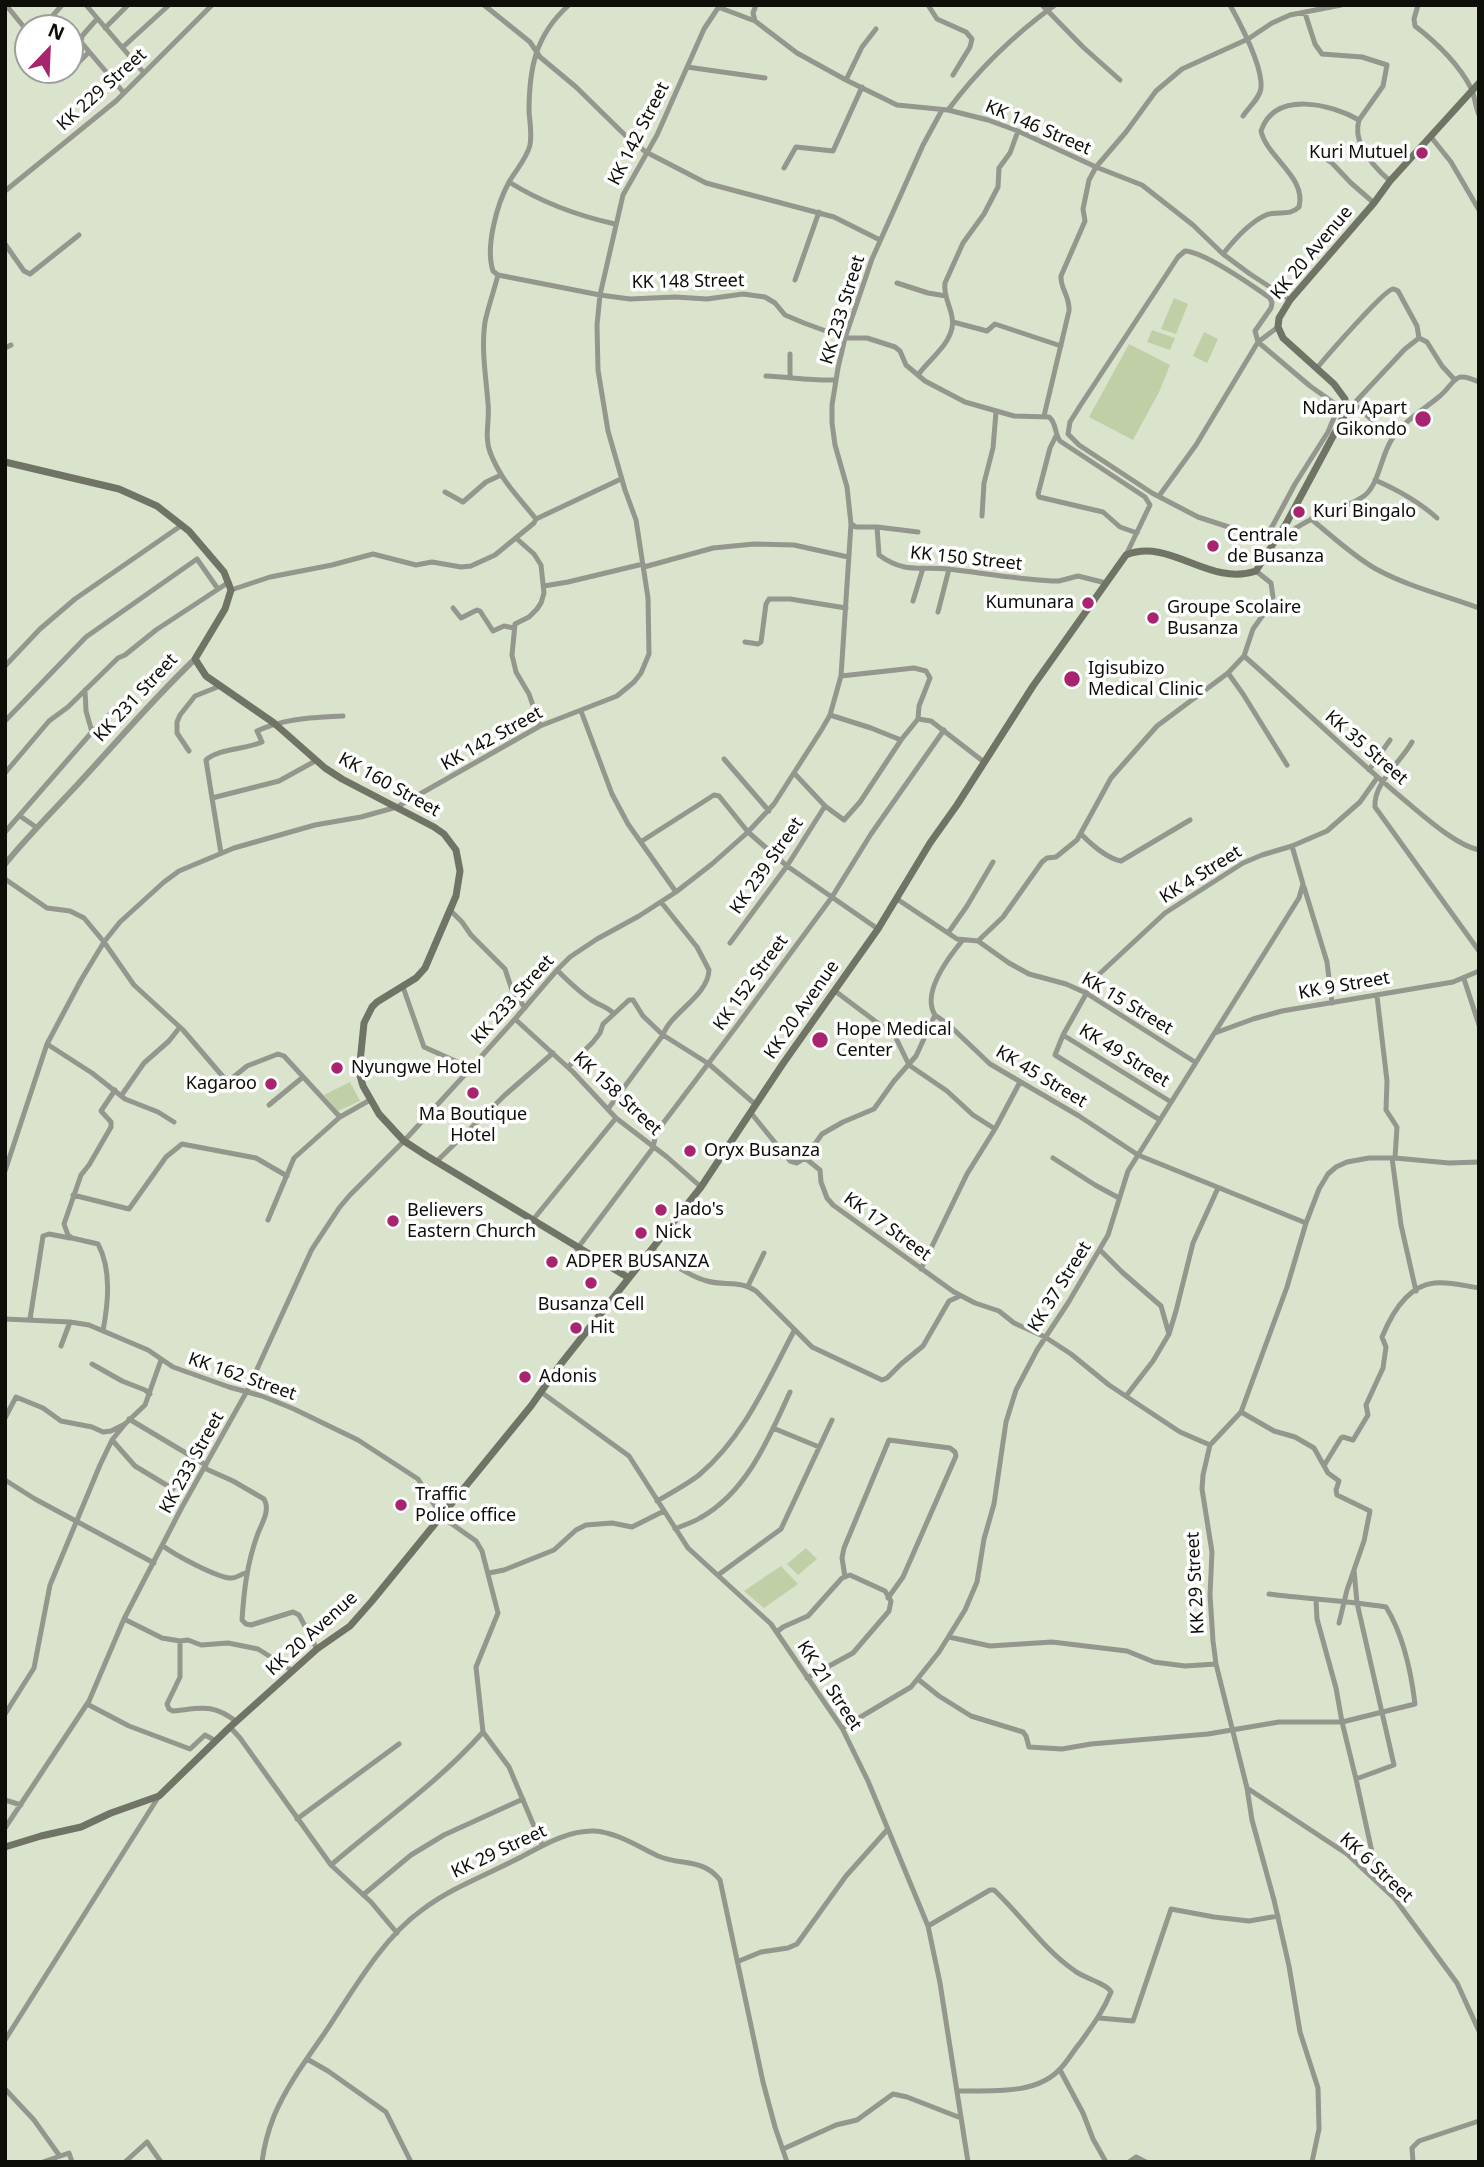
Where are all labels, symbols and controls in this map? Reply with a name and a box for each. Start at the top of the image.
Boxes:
north arrow [14,14,84,84]
text: N [44,17,69,46]
street label: KK 229 Street [53,44,151,136]
street label: KK 142 Street [604,79,674,189]
street label: KK 146 Street [982,96,1094,160]
place label: Kuri Mutuel [1309,142,1408,164]
marker: Kuri Mutuel [1414,145,1430,161]
street label: KK 20 Avenue [1267,202,1357,304]
street label: KK 233 Street [816,253,870,367]
street label: KK 148 Street [631,270,745,294]
place label: Ndaru Apart Gikondo [1302,398,1407,440]
marker: Ndaru Apart Gikondo [1413,409,1433,429]
place label: Kuri Bingalo [1313,501,1416,523]
marker: Kuri Bingalo [1291,504,1307,520]
place label: Centrale de Busanza [1227,525,1324,568]
marker: Centrale de Busanza [1205,538,1221,554]
street label: KK 150 Street [909,542,1023,576]
place label: Kumunara [985,592,1074,614]
marker: Kumunara [1080,595,1096,611]
place label: Groupe Scolaire Busanza [1167,597,1301,640]
marker: Groupe Scolaire Busanza [1145,610,1161,626]
street label: KK 231 Street [90,649,182,747]
place label: Igisubizo Medical Clinic [1088,658,1203,700]
marker: Igisubizo Medical Clinic [1062,669,1082,689]
street label: KK 142 Street [437,702,547,776]
street label: KK 35 Street [1320,706,1412,790]
street label: KK 160 Street [334,748,444,822]
street label: KK 239 Street [726,814,808,918]
street label: KK 4 Street [1156,841,1246,909]
street label: KK 152 Street [709,931,793,1035]
street label: KK 233 Street [467,951,559,1049]
street label: KK 20 Avenue [760,957,844,1063]
street label: KK 9 Street [1297,967,1391,1005]
street label: KK 15 Street [1078,968,1176,1040]
place label: Hope Medical Center [836,1019,952,1062]
street label: KK 49 Street [1075,1020,1173,1092]
marker: Hope Medical Center [810,1030,830,1050]
street label: KK 45 Street [992,1041,1090,1113]
street label: KK 158 Street [568,1048,666,1140]
place label: Nyungwe Hotel [351,1057,482,1079]
marker: Nyungwe Hotel [329,1060,345,1076]
place label: Kagaroo [186,1073,257,1095]
marker: Kagaroo [263,1076,279,1092]
marker: Ma Boutique Hotel [465,1085,481,1101]
place label: Ma Boutique Hotel [419,1104,527,1146]
place label: Oryx Busanza [704,1140,820,1162]
marker: Oryx Busanza [682,1143,698,1159]
street label: KK 17 Street [839,1188,935,1266]
place label: Jado's [675,1199,724,1221]
place label: Believers Eastern Church [407,1200,536,1242]
marker: Jado's [653,1202,669,1218]
marker: Believers Eastern Church [385,1213,401,1229]
place label: Nick [655,1222,692,1244]
marker: Nick [633,1225,649,1241]
street label: KK 37 Street [1024,1238,1096,1336]
place label: ADPER BUSANZA [566,1251,709,1273]
marker: ADPER BUSANZA [544,1254,560,1270]
marker: Busanza Cell [583,1275,599,1291]
place label: Busanza Cell [538,1294,644,1316]
place label: Hit [590,1317,614,1339]
marker: Hit [568,1320,584,1336]
street label: KK 162 Street [185,1348,299,1406]
place label: Adonis [539,1366,597,1388]
marker: Adonis [517,1369,533,1385]
street label: KK 233 Street [155,1408,229,1518]
place label: Traffic Police office [415,1484,516,1526]
marker: Traffic Police office [393,1497,409,1513]
street label: KK 29 Street [1183,1531,1209,1635]
street label: KK 20 Avenue [262,1587,362,1681]
street label: KK 21 Street [792,1637,866,1735]
street label: KK 29 Street [448,1821,550,1883]
street label: KK 6 Street [1335,1829,1417,1907]

